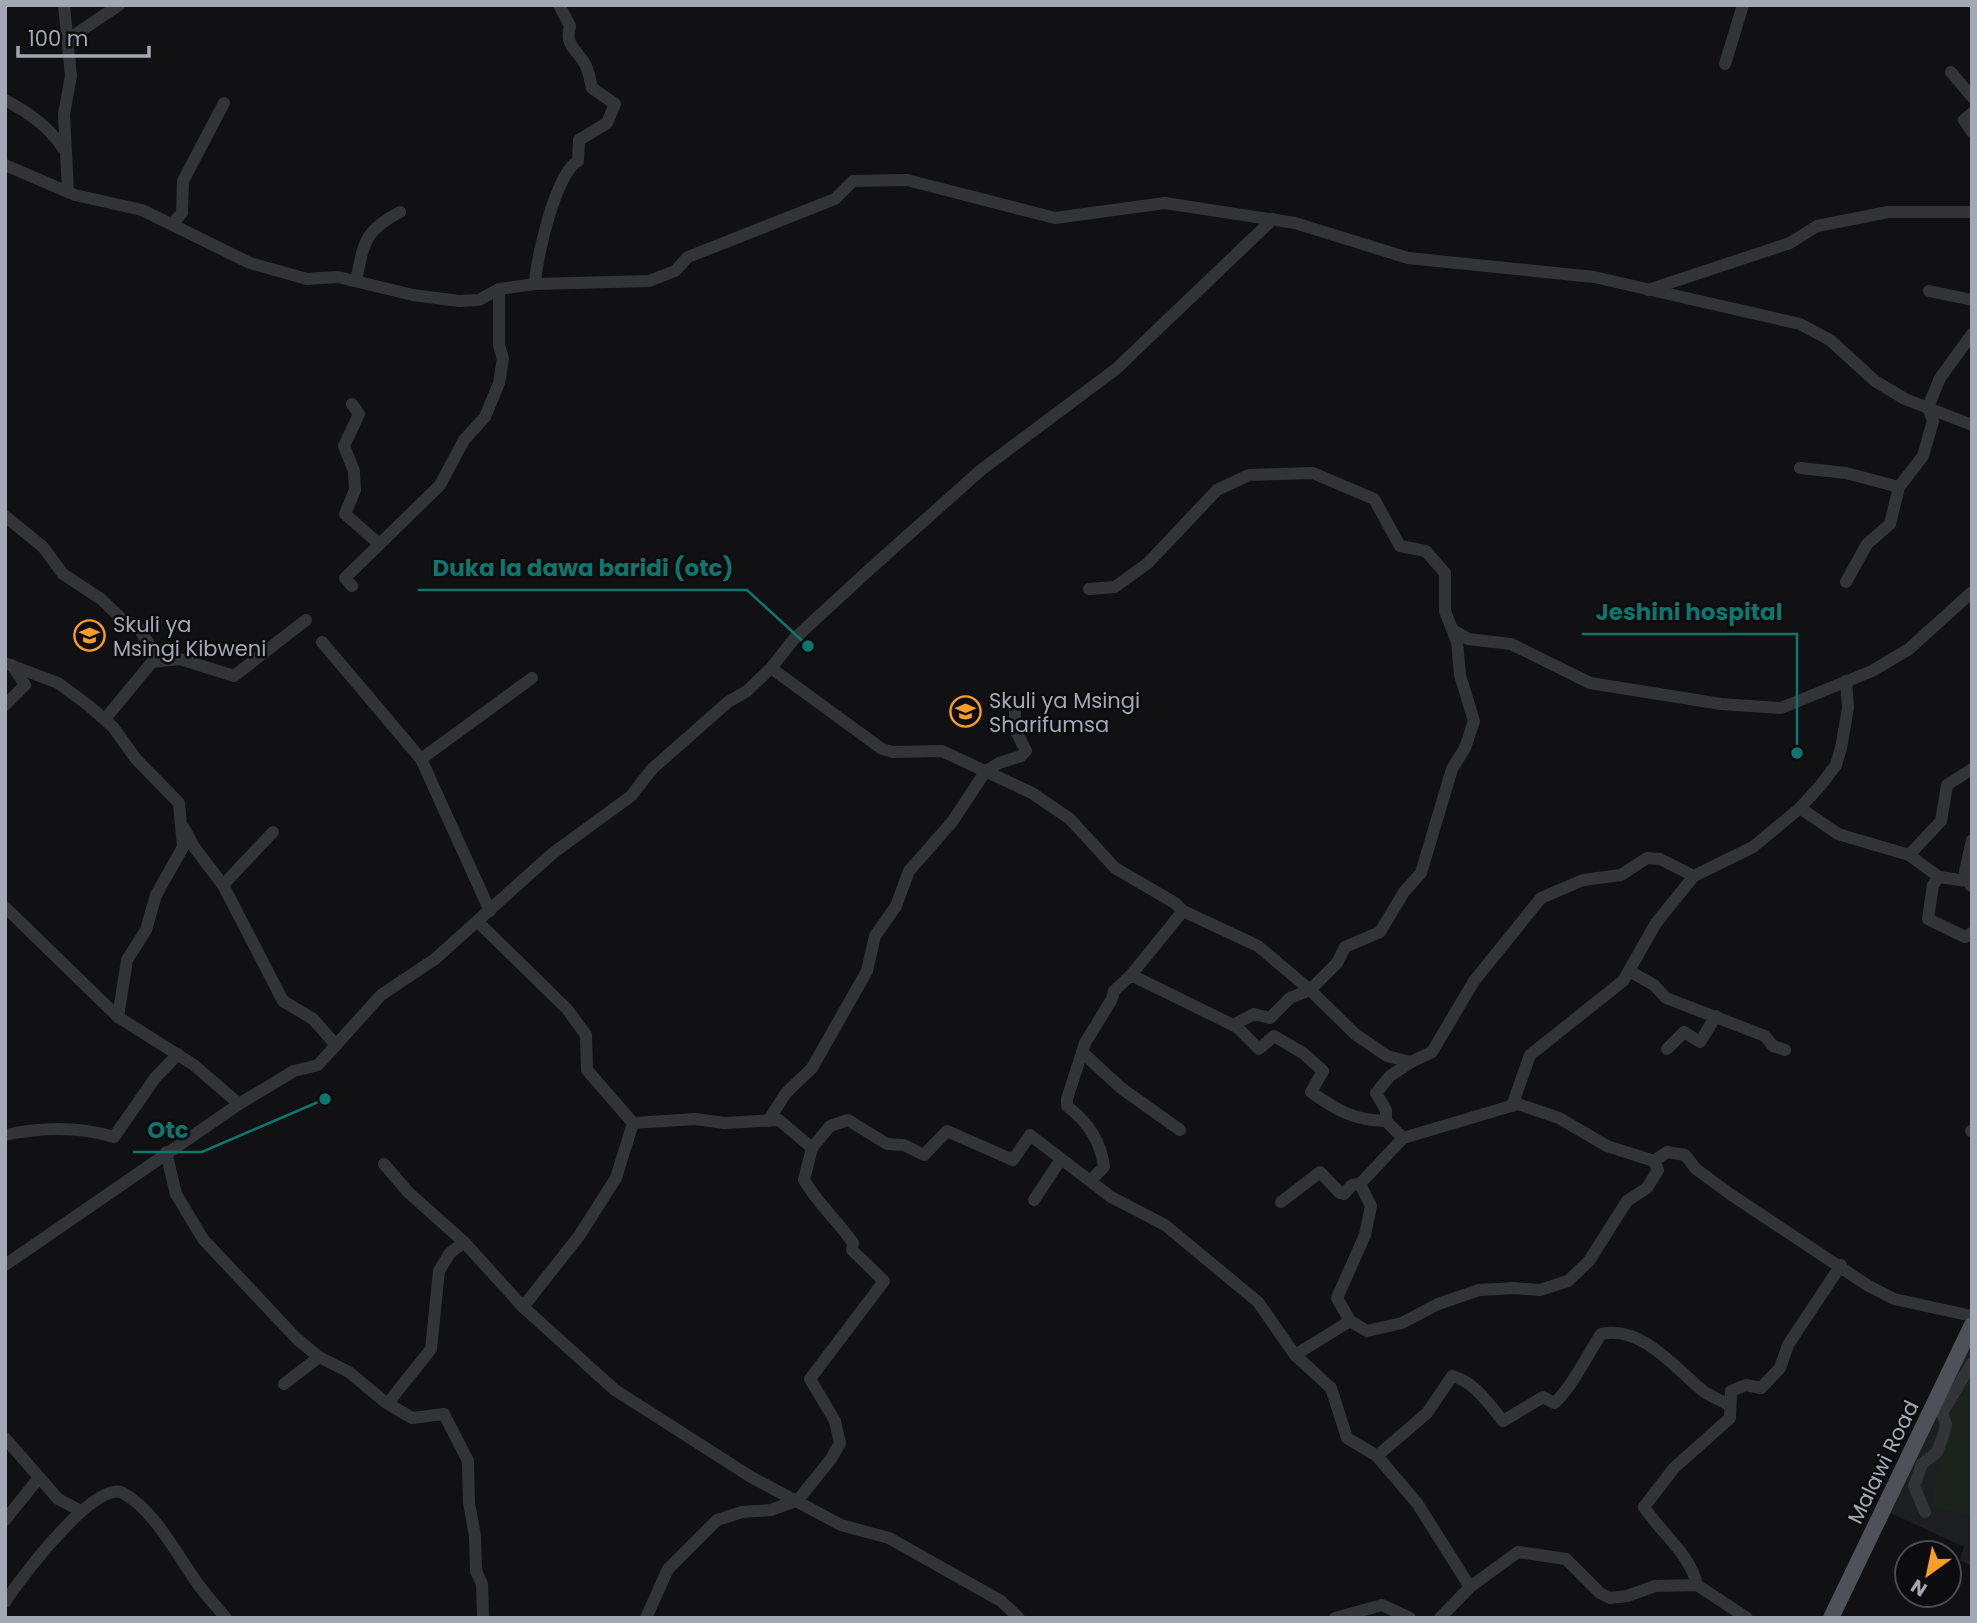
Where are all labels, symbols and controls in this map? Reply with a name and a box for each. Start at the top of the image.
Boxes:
scale bar [18,14,149,58]
text: 100 m [28,24,88,53]
callout: Duka la dawa baridi (otc) [418,546,747,590]
text: Duka la dawa baridi (otc) [433,552,733,584]
callout: Jeshini hospital [1582,590,1797,634]
text: Jeshini hospital [1596,596,1782,628]
place label: Skuli ya Msingi Kibweni [113,610,266,663]
school or university icon: Skuli ya Msingi Kibweni [73,619,107,653]
place label: Skuli ya Msingi Sharifumsa [989,686,1140,739]
school or university icon: Skuli ya Msingi Sharifumsa [949,695,983,729]
callout: Otc [133,1108,202,1152]
text: Otc [147,1114,189,1146]
street label: Malawi Road [1841,1395,1925,1529]
north arrow [1893,1539,1963,1609]
text: N [1906,1573,1932,1603]

